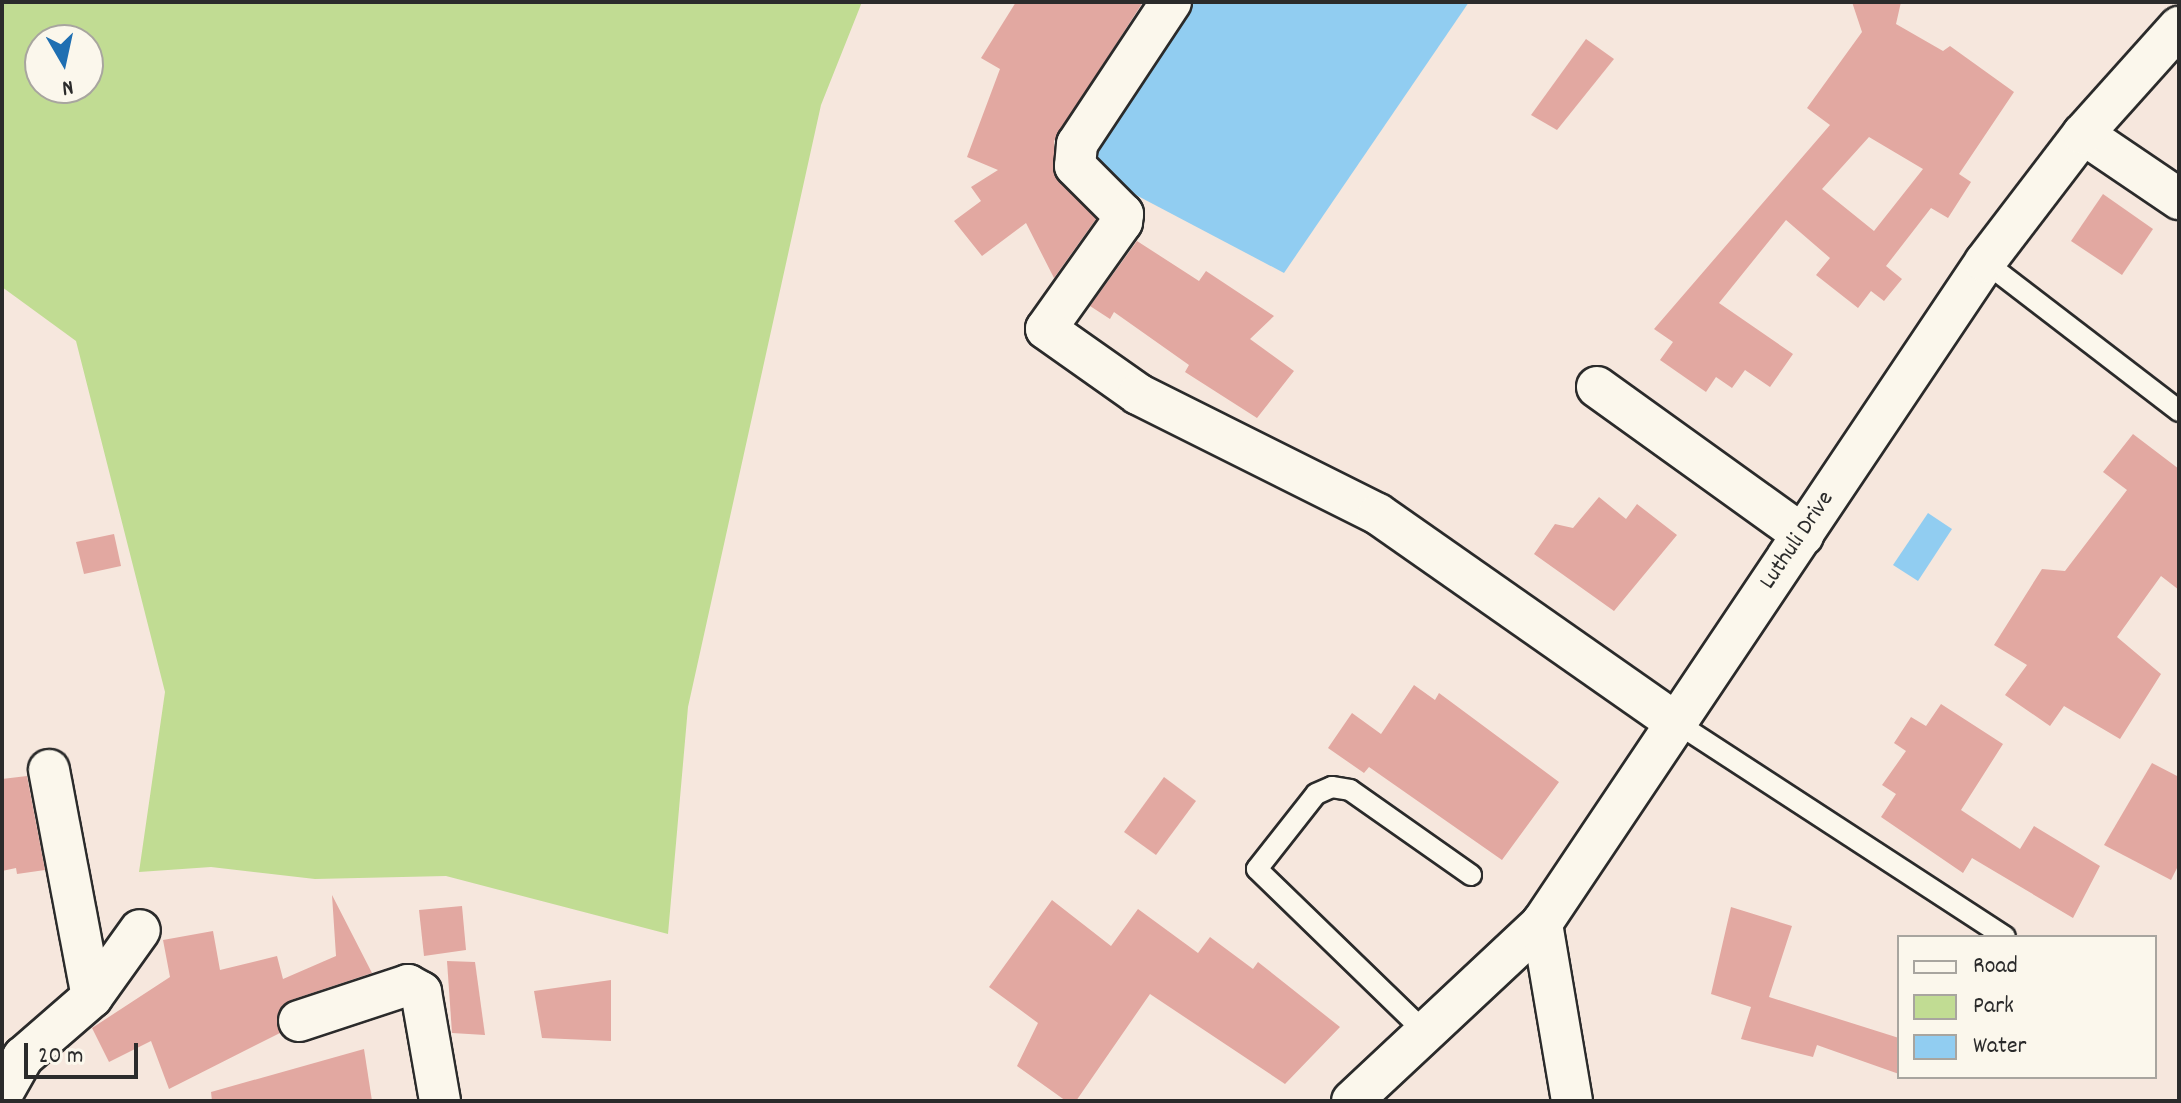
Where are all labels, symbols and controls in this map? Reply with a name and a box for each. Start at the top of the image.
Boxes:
north arrow [24,24,104,104]
text: N [60,70,75,102]
street label: Luthuli Drive [1755,486,1841,596]
legend [1897,935,2157,1079]
text: Road [1973,950,2018,984]
text: Park [1973,990,2014,1024]
scale bar [28,1027,142,1077]
text: Water [1973,1030,2026,1064]
text: 20 m [38,1040,84,1074]

